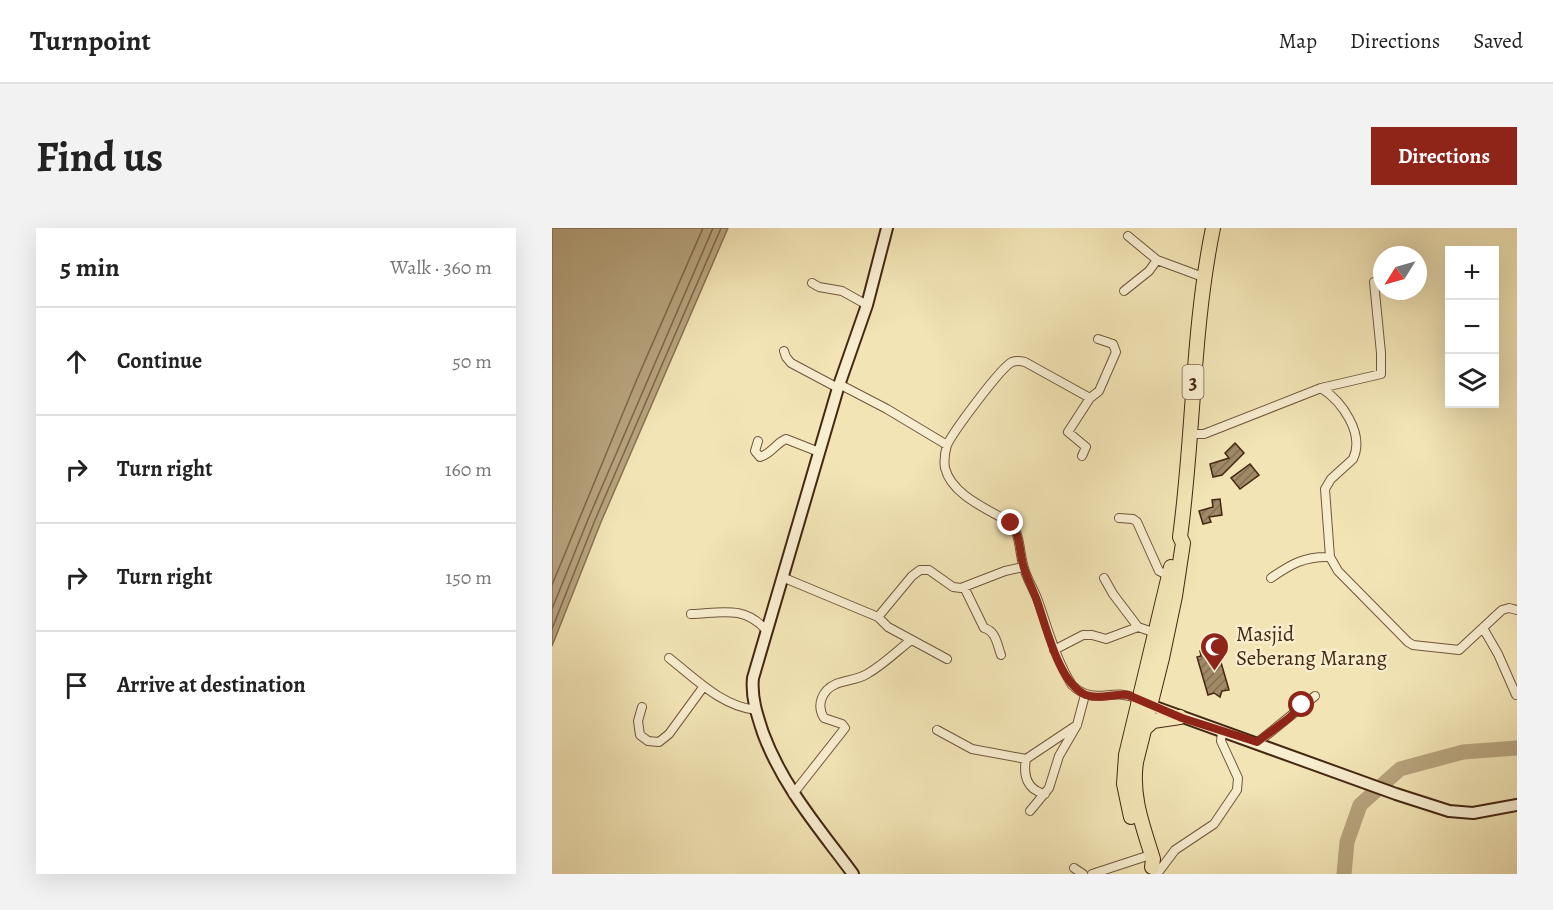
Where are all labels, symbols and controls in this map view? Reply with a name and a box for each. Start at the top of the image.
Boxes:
text: Turnpoint [30,22,151,60]
text: Map [1279,27,1317,55]
text: Directions [1350,27,1440,55]
text: Saved [1473,27,1523,55]
button: Directions [1371,127,1517,185]
text: Find us [36,128,163,185]
north arrow [1373,246,1427,300]
map controls [1445,246,1499,408]
button: + [1445,246,1499,300]
text: 5 min [60,250,120,285]
text: Walk · 360 m [390,254,492,281]
button: − [1445,300,1499,354]
icon: ahead [60,345,93,378]
text: Continue [117,346,202,376]
text: 50 m [452,348,492,375]
button: layers [1445,354,1499,408]
road number: 3 [1182,365,1204,399]
icon: right [60,453,93,486]
text: Turn right [117,454,213,484]
text: 160 m [445,456,492,483]
route end [997,509,1023,535]
icon: right [60,561,93,594]
text: Turn right [117,562,213,592]
text: 150 m [445,564,492,591]
place label: Masjid Seberang Marang [1236,620,1387,672]
mosque icon: Masjid Seberang Marang [1199,630,1231,672]
icon: arrive [60,669,93,702]
text: Arrive at destination [117,670,306,700]
route start [1288,691,1314,717]

